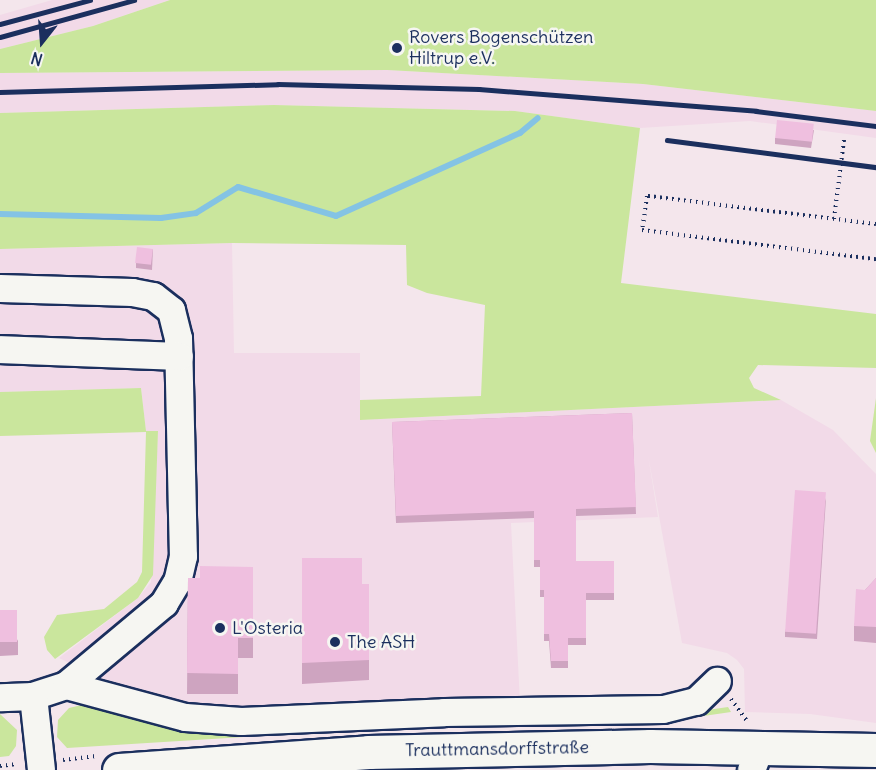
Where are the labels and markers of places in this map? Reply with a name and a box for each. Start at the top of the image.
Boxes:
place label: Rovers Bogenschützen Hiltrup e.V. [409,27,593,70]
marker: Rovers Bogenschützen Hiltrup e.V. [390,41,404,55]
place label: L'Osteria [232,617,303,639]
marker: L'Osteria [213,621,227,635]
place label: The ASH [347,631,415,653]
marker: The ASH [328,635,342,649]

